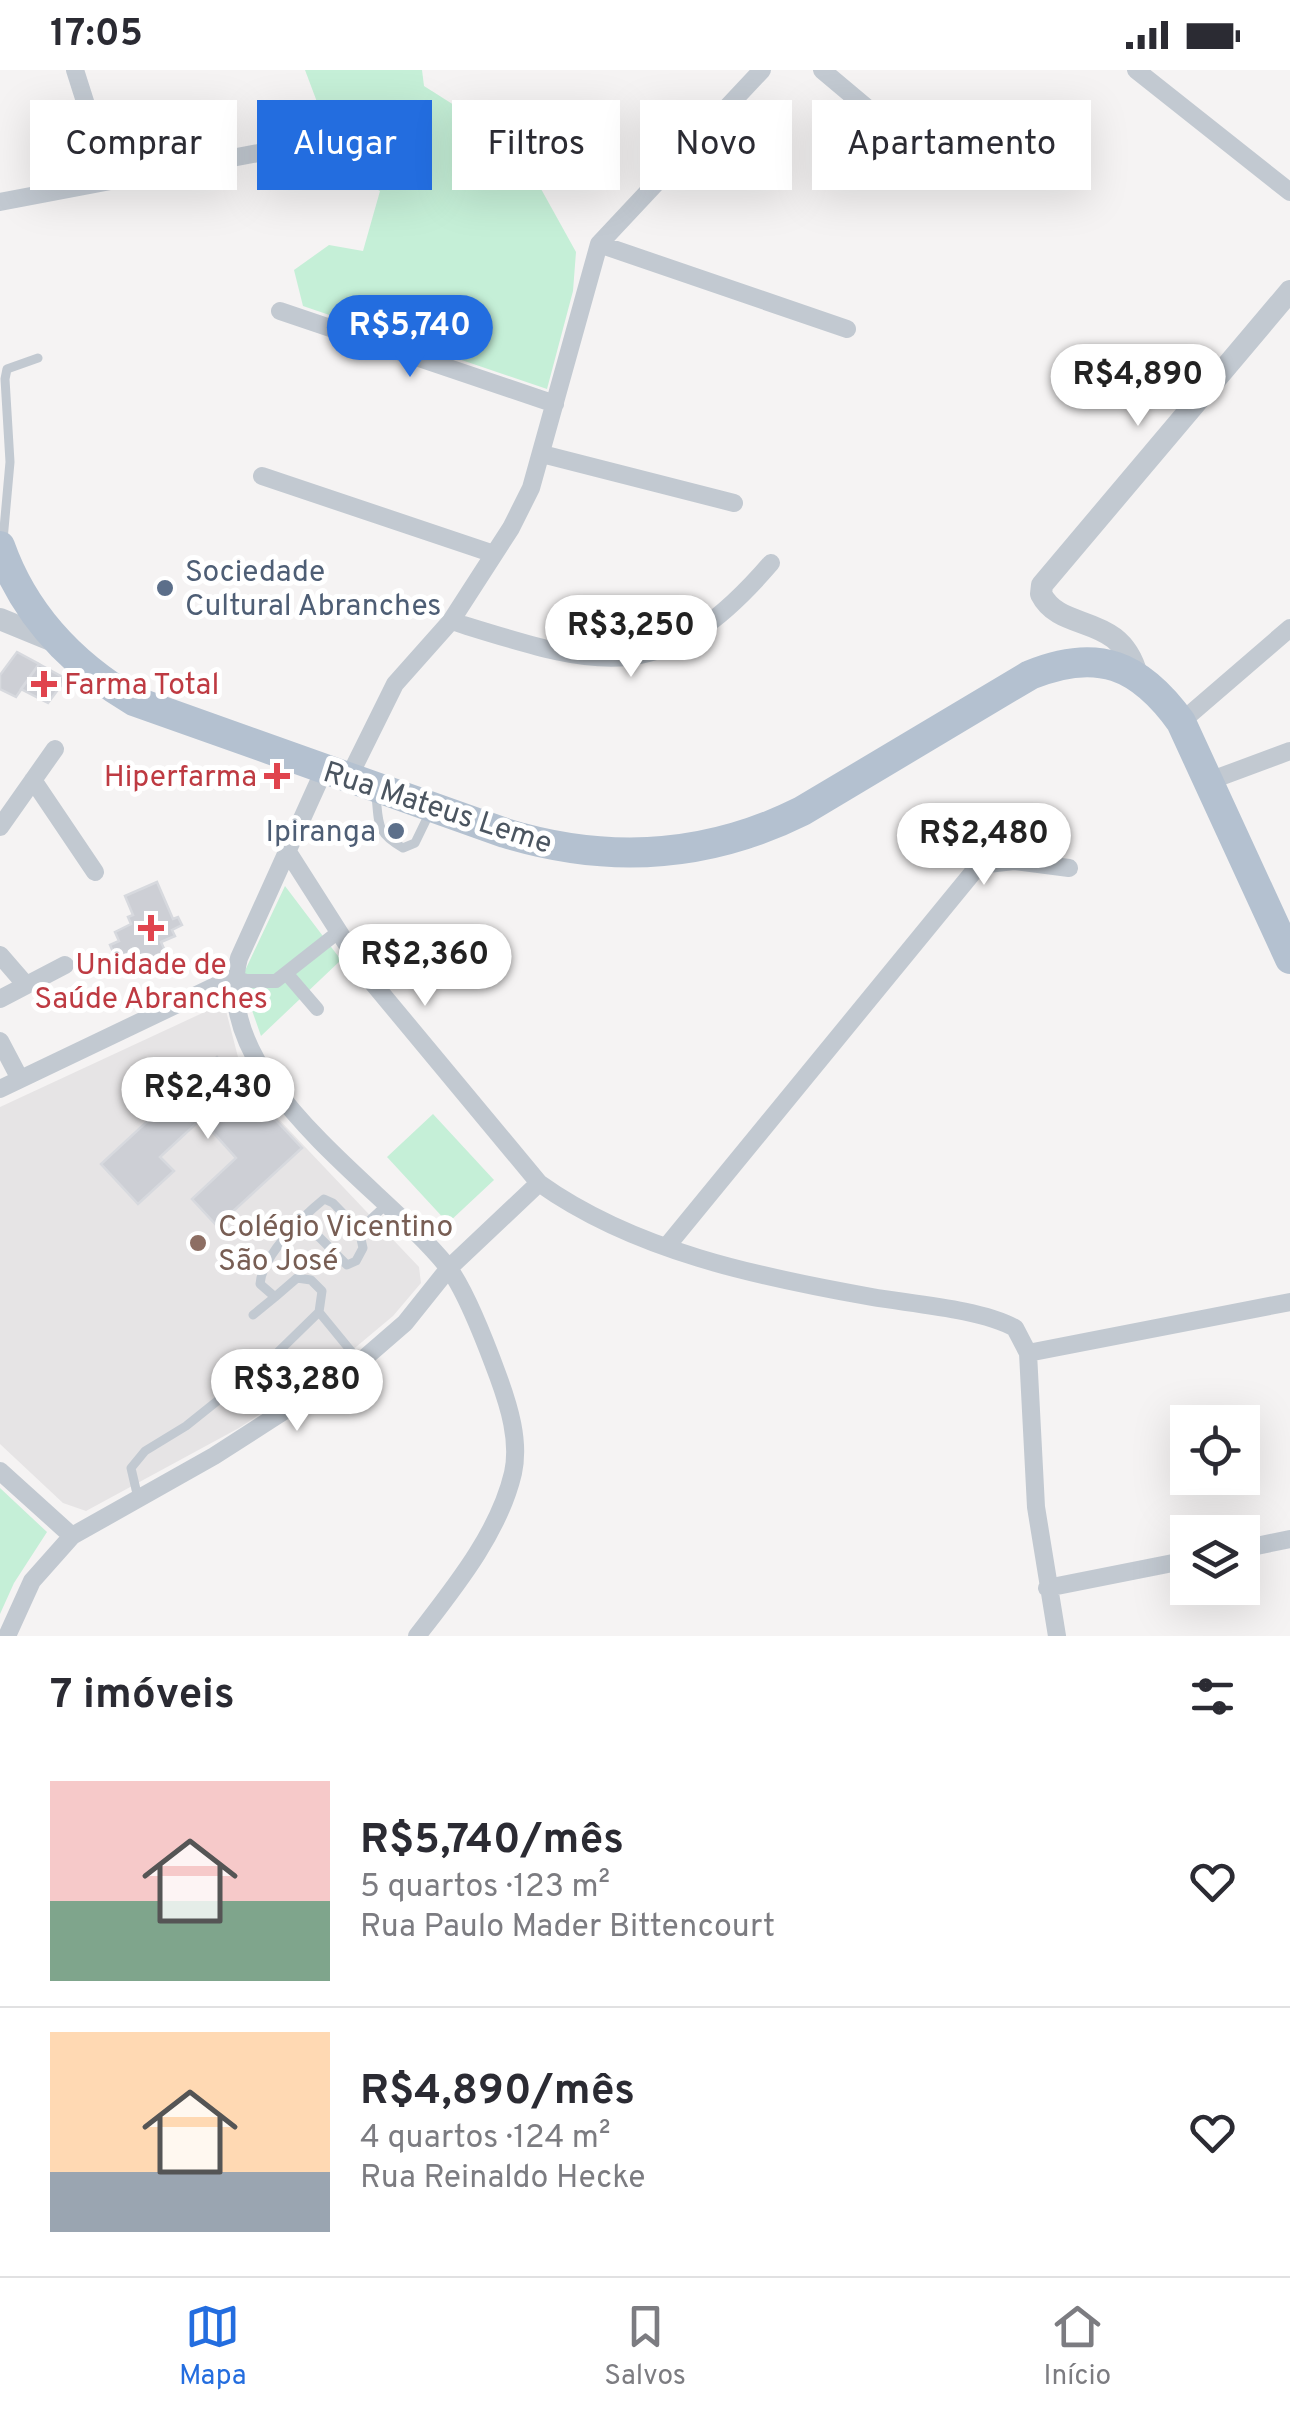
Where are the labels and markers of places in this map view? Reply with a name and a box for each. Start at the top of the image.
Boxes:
pin: R$5,740 [318,295,502,380]
pin: R$4,890 [1046,344,1230,429]
place label: Sociedade Cultural Abranches [185,555,441,626]
marker: Sociedade Cultural Abranches [154,577,176,599]
pin: R$3,250 [539,595,723,680]
place label: Farma Total [64,668,219,705]
marker: Farma Total [33,673,55,695]
place label: Hiperfarma [104,760,257,797]
marker: Hiperfarma [266,765,288,787]
pin: R$2,480 [892,803,1076,888]
place label: Ipiranga [266,815,376,852]
marker: Ipiranga [385,820,407,842]
marker: Unidade de Saúde Abranches [138,915,164,941]
pin: R$2,360 [333,924,517,1009]
place label: Unidade de Saúde Abranches [34,948,268,1019]
pin: R$2,430 [116,1057,300,1142]
place label: Colégio Vicentino São José [218,1210,453,1281]
marker: Colégio Vicentino São José [187,1232,209,1254]
pin: R$3,280 [205,1349,389,1434]

